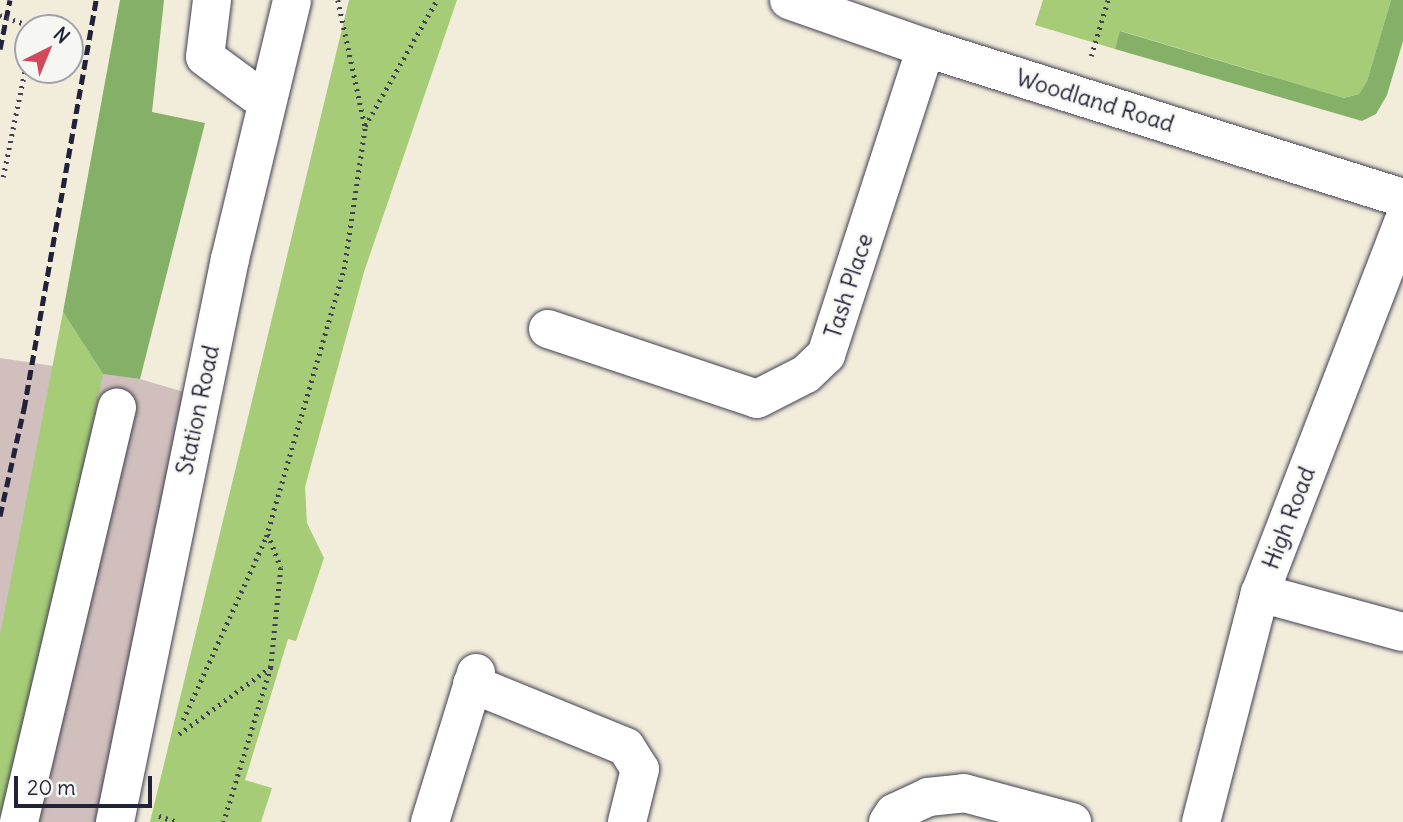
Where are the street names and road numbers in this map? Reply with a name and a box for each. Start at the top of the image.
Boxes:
street label: Woodland Road [1013,64,1177,138]
street label: Tash Place [819,230,879,342]
street label: Station Road [171,343,225,477]
street label: High Road [1257,463,1321,573]

